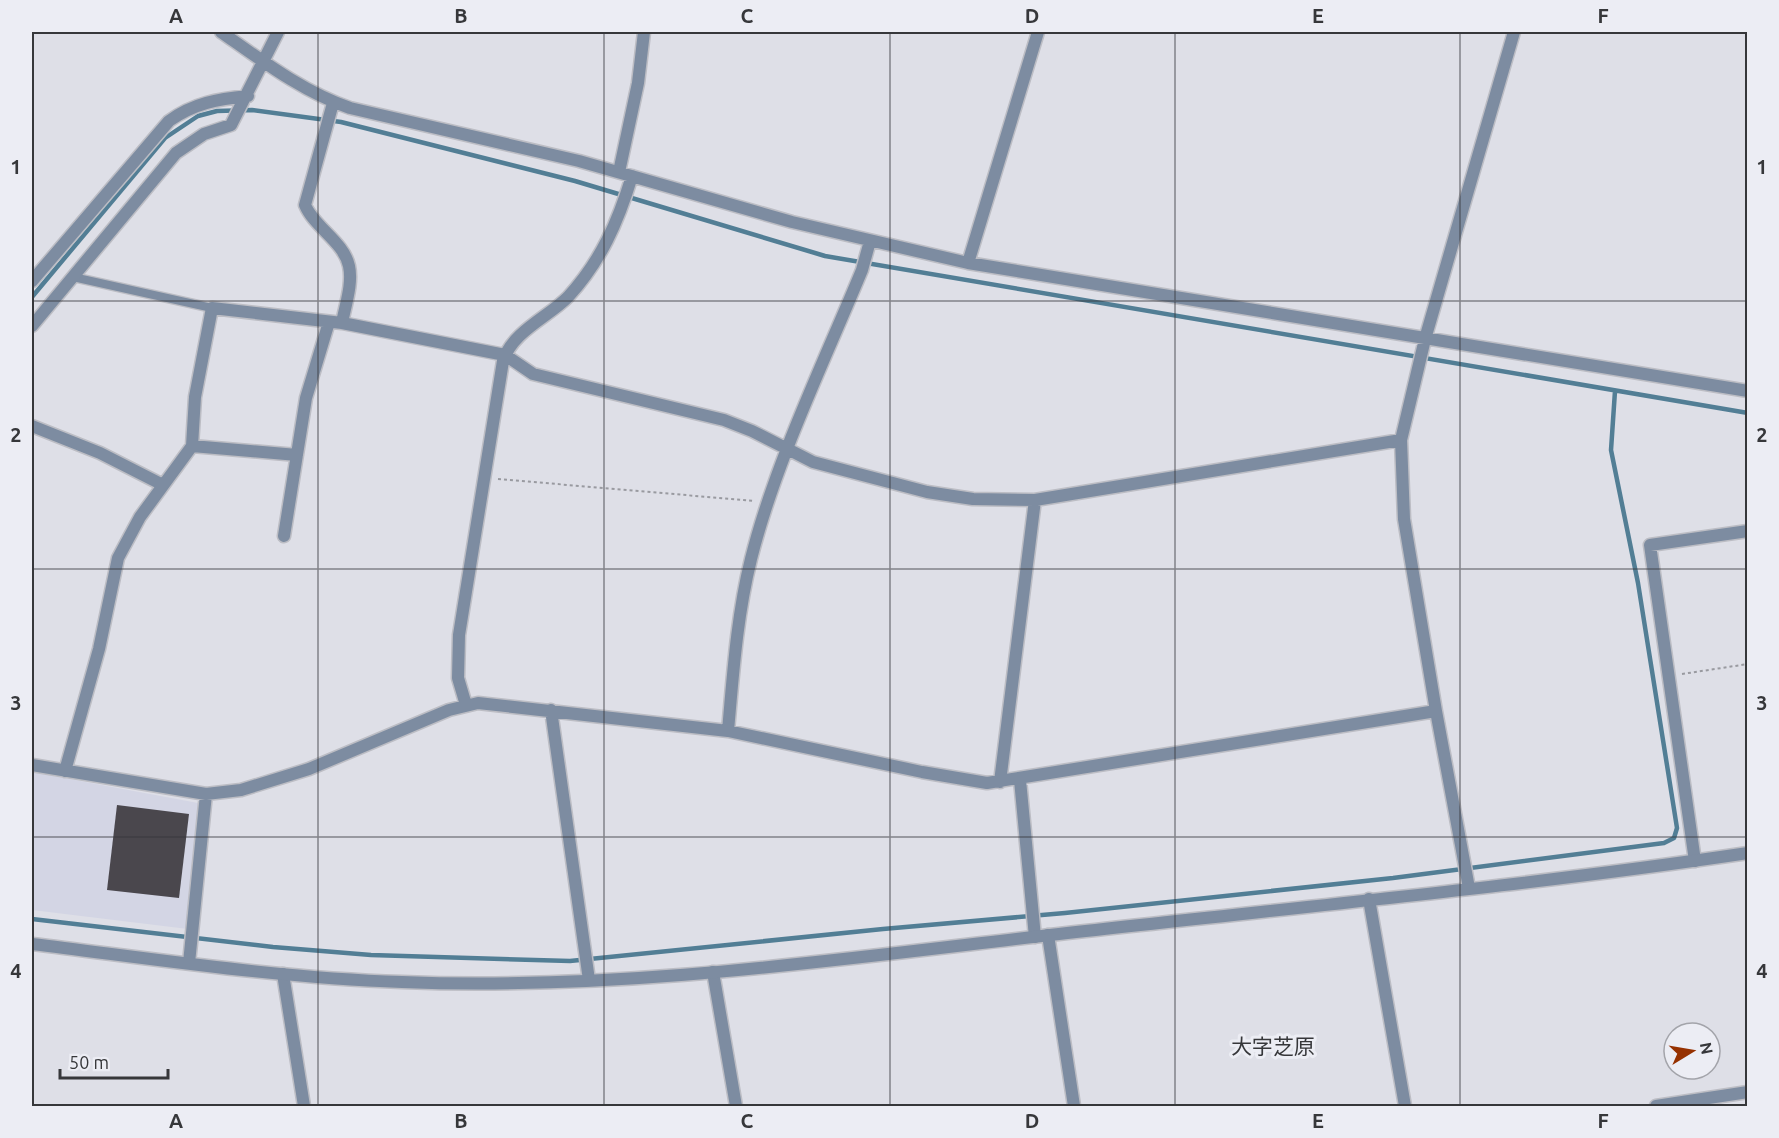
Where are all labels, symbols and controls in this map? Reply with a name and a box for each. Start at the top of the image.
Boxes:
text: A [169,4,183,27]
text: B [454,4,468,27]
text: C [741,4,754,27]
text: D [1025,4,1039,27]
text: E [1312,4,1324,27]
text: F [1597,4,1609,27]
text: 1 [10,155,22,178]
text: 1 [1756,155,1768,178]
text: 2 [10,423,22,446]
text: 2 [1756,423,1768,446]
text: 3 [10,691,22,714]
text: 3 [1756,691,1768,714]
text: 4 [10,959,22,982]
text: 4 [1756,959,1768,982]
north arrow [1662,1021,1722,1081]
district label: 大字芝原 [1231,1034,1315,1058]
text: N [1697,1041,1717,1056]
scale bar [60,1042,168,1080]
text: 50 m [69,1052,109,1072]
text: A [169,1109,183,1132]
text: B [454,1109,468,1132]
text: C [741,1109,754,1132]
text: D [1025,1109,1039,1132]
text: E [1312,1109,1324,1132]
text: F [1597,1109,1609,1132]

